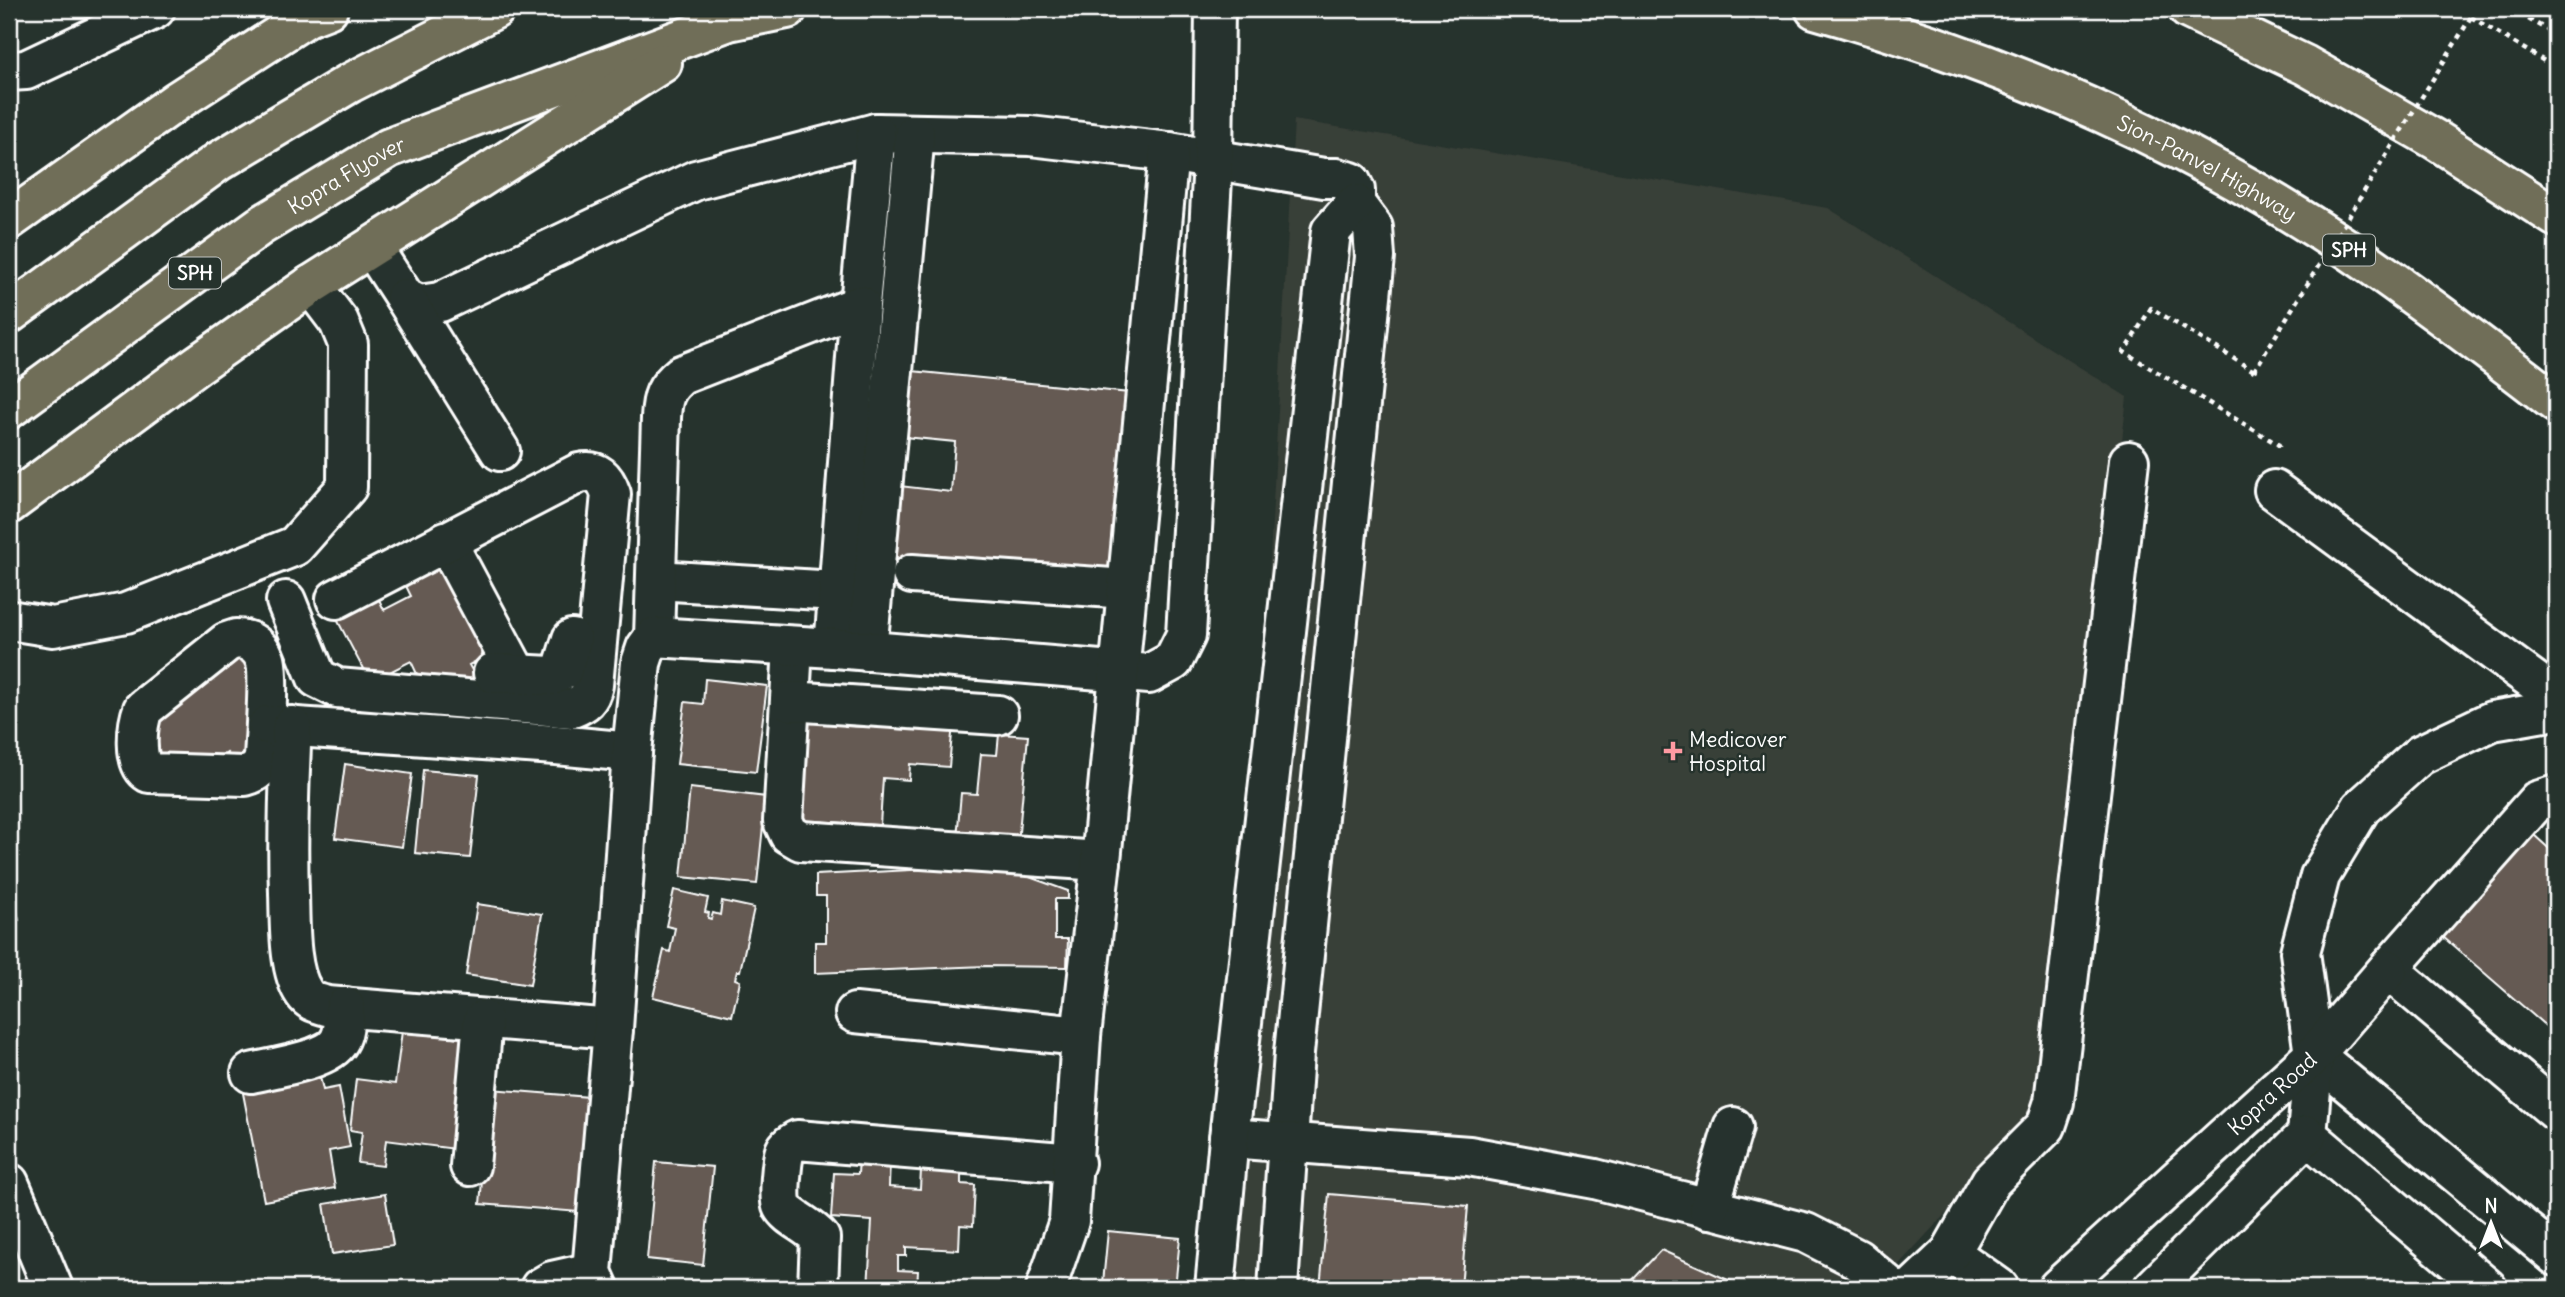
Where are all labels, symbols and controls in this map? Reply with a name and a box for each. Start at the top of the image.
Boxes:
street label: Sion-Panvel Highway [2113,108,2302,227]
street label: Kopra Flyover [282,130,409,220]
road number: SPH [2323,234,2375,266]
road number: SPH [169,258,221,288]
place label: Medicover Hospital [1689,726,1787,777]
marker: Medicover Hospital [1663,741,1683,761]
street label: Kopra Road [2222,1046,2322,1141]
north arrow [2456,1188,2526,1258]
text: N [2484,1194,2498,1218]

